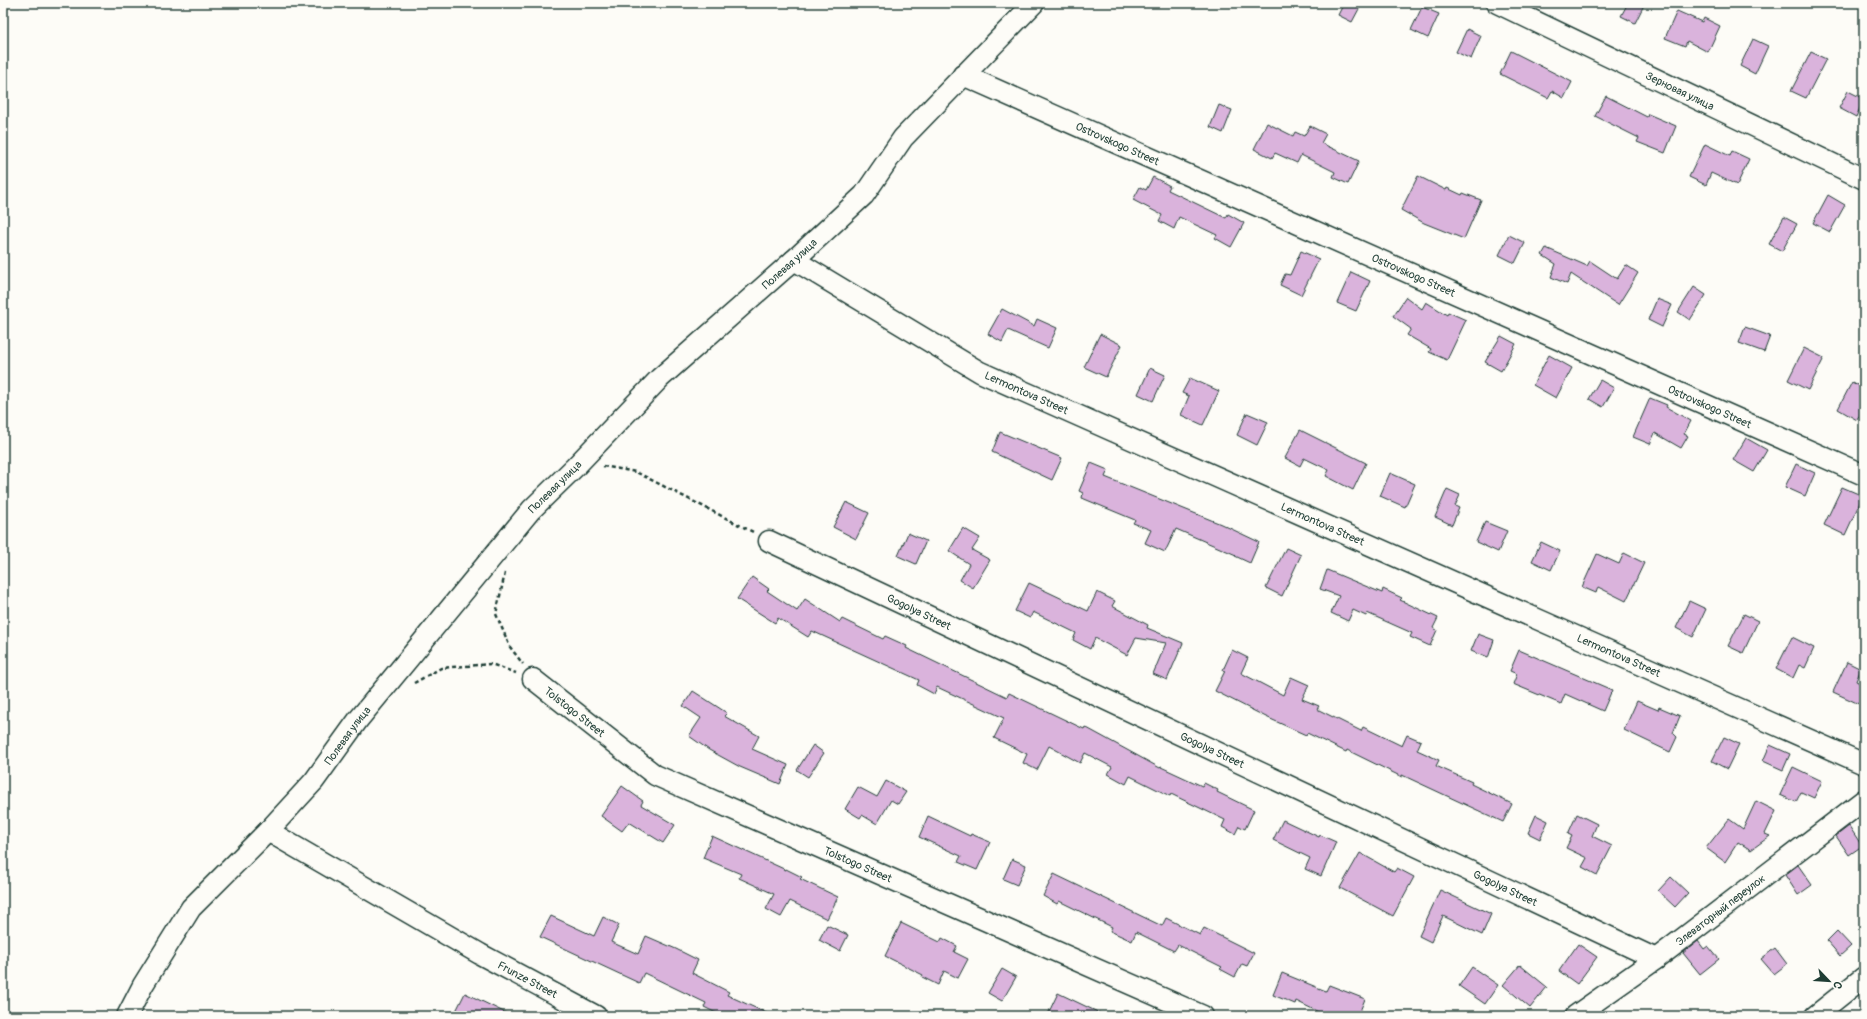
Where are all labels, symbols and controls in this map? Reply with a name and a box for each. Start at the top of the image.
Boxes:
street label: Зерновая улица [1644,69,1716,113]
street label: Ostrovskogo Street [1074,119,1162,168]
street label: Полевая улица [759,236,819,292]
street label: Ostrovskogo Street [1370,251,1458,299]
street label: Lermontova Street [983,368,1071,417]
street label: Ostrovskogo Street [1666,382,1754,431]
street label: Полевая улица [525,458,584,516]
street label: Lermontova Street [1279,500,1367,548]
street label: Gogolya Street [885,591,954,633]
street label: Lermontova Street [1575,631,1663,680]
street label: Tolstogo Street [542,684,608,740]
street label: Полевая улица [322,704,373,767]
street label: Gogolya Street [1178,729,1247,771]
street label: Tolstogo Street [822,844,895,885]
street label: Gogolya Street [1471,867,1540,909]
street label: Элеваторный переулок [1673,871,1768,948]
street label: Frunze Street [495,958,560,1001]
north arrow [1809,961,1849,1001]
text: С [1830,979,1845,991]

